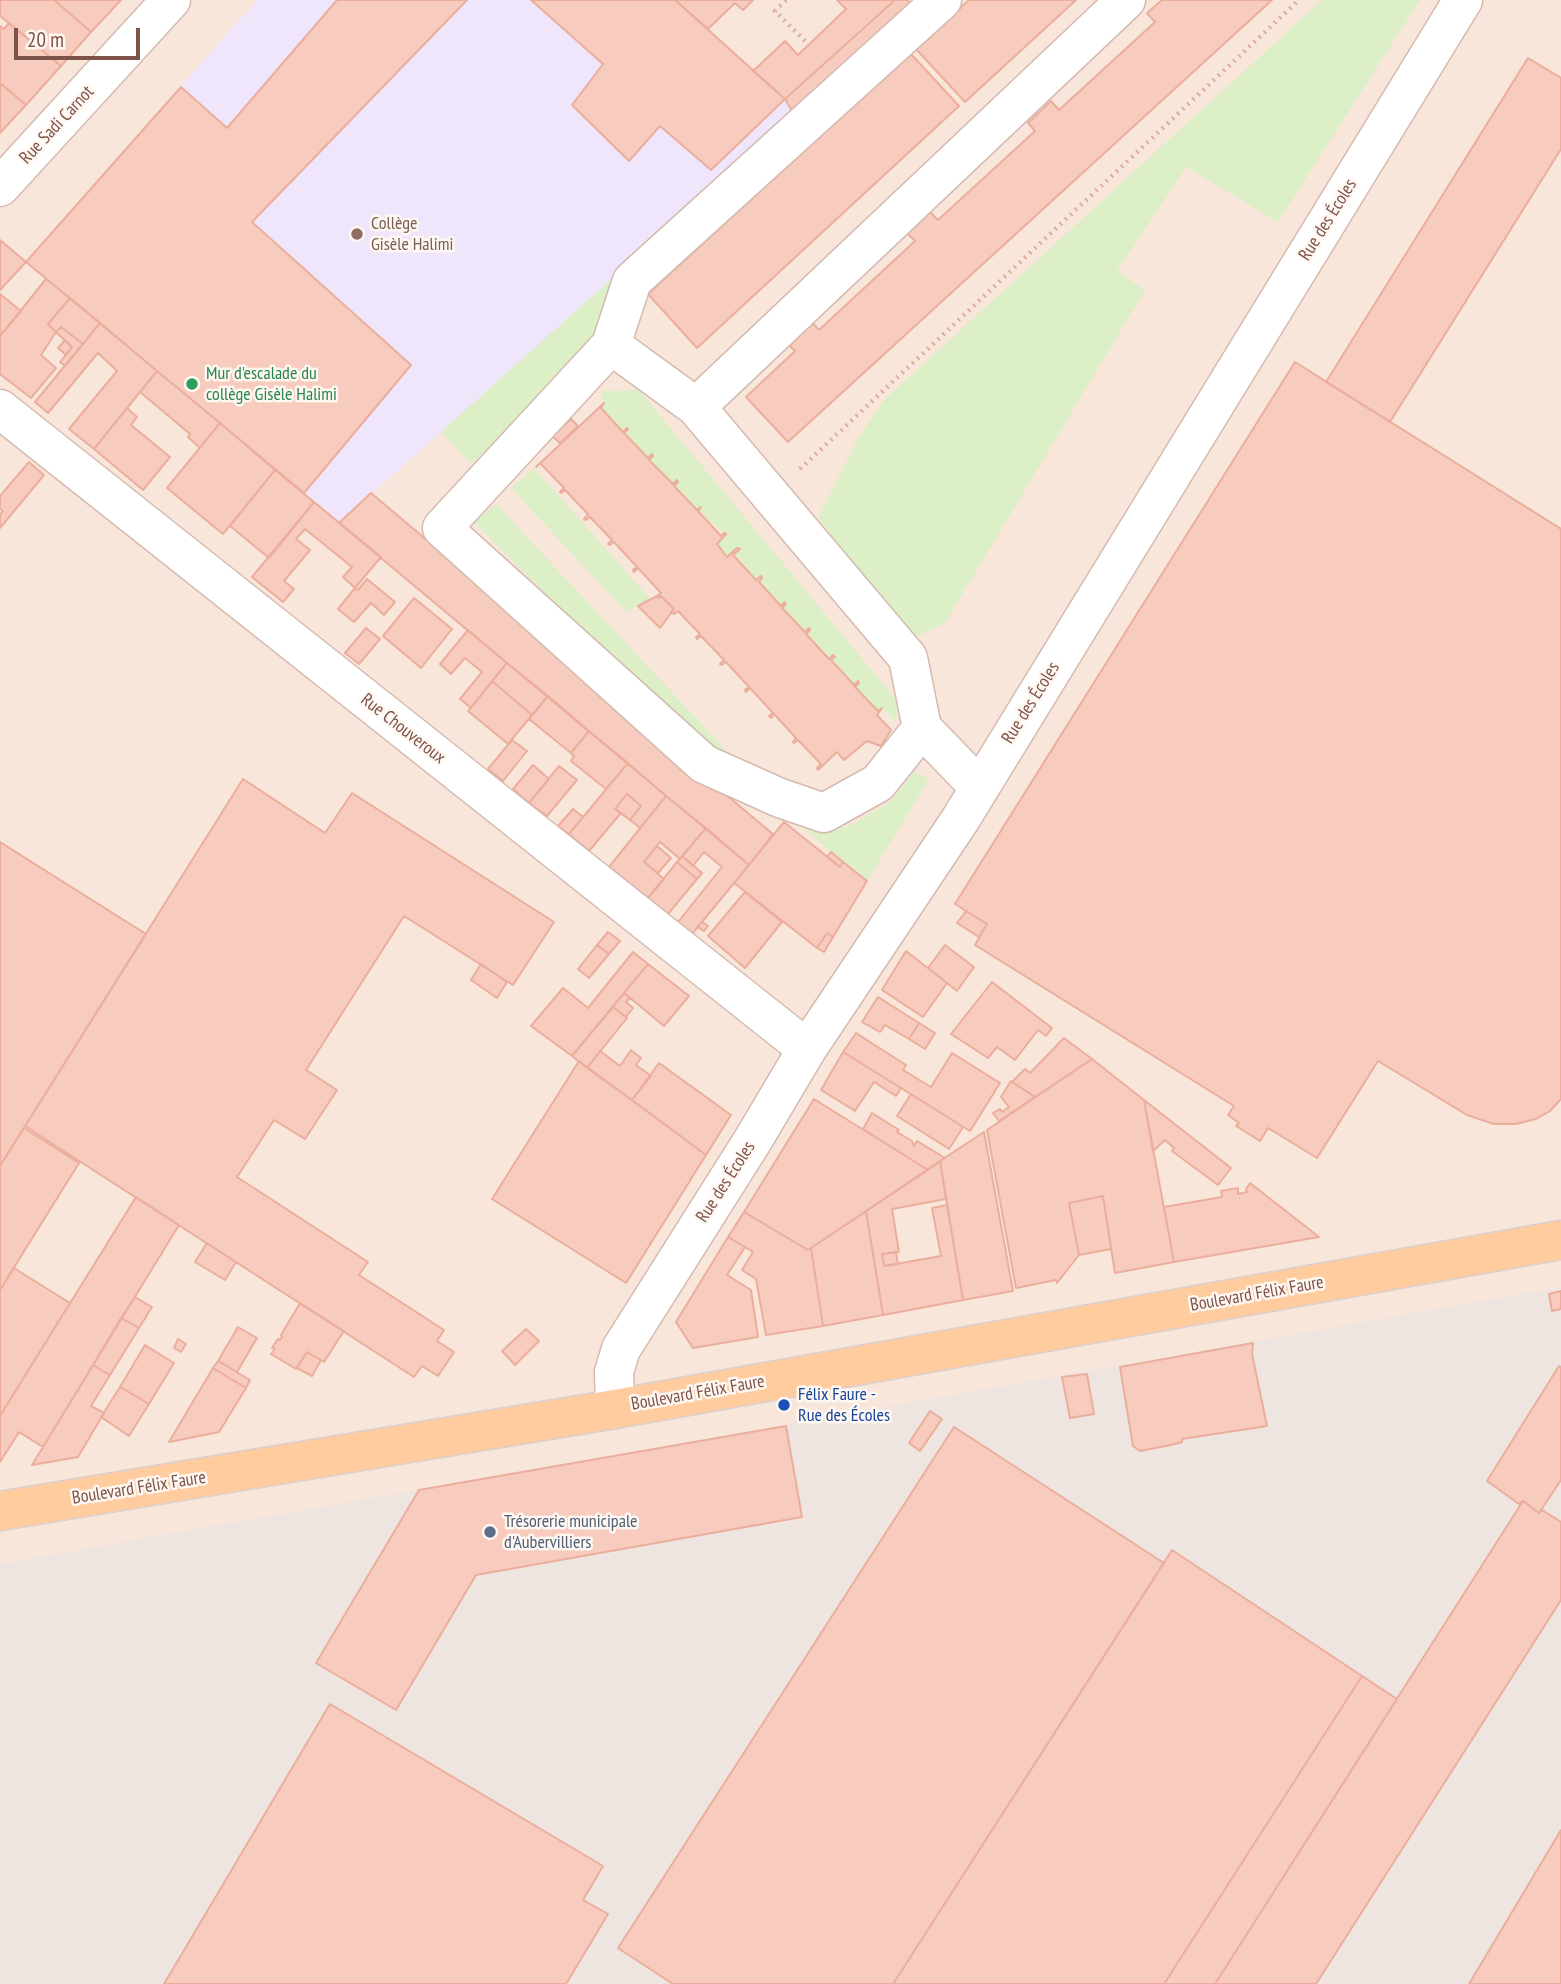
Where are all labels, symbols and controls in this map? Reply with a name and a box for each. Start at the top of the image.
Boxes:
scale bar [18,14,144,58]
text: 20 m [27,26,64,53]
street label: Rue Sadi Carnot [15,81,99,169]
street label: Rue des Écoles [1294,175,1362,265]
place label: Collège Gisèle Halimi [371,213,453,256]
marker: Collège Gisèle Halimi [349,226,365,242]
place label: Mur d'escalade du collège Gisèle Halimi [206,363,337,406]
marker: Mur d'escalade du collège Gisèle Halimi [184,376,200,392]
street label: Rue des Écoles [997,658,1065,748]
street label: Rue Chouveroux [356,689,450,769]
street label: Rue des Écoles [692,1137,760,1227]
street label: Boulevard Félix Faure [1189,1272,1325,1316]
street label: Boulevard Félix Faure [630,1371,766,1415]
place label: Félix Faure - Rue des Écoles [798,1384,890,1426]
marker: Félix Faure - Rue des Écoles [776,1397,792,1413]
street label: Boulevard Félix Faure [71,1467,207,1509]
place label: Trésorerie municipale d'Aubervilliers [504,1511,638,1554]
marker: Trésorerie municipale d'Aubervilliers [482,1524,498,1540]

